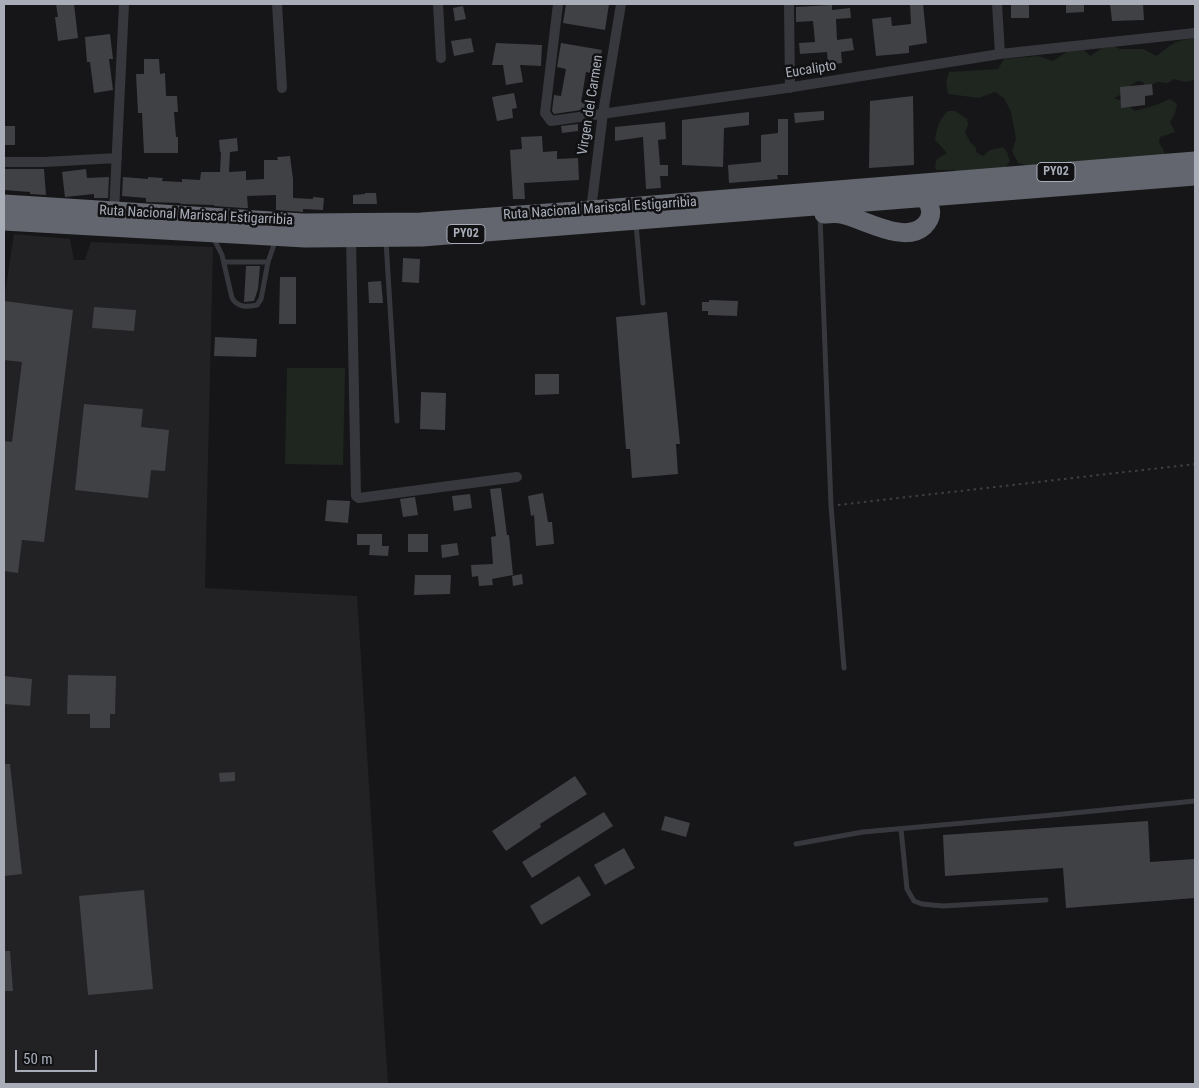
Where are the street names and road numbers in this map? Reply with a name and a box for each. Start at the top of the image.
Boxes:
street label: Virgen del Carmen [575,54,607,156]
street label: Eucalipto [784,58,838,82]
road number: PY02 [1037,162,1075,182]
street label: Ruta Nacional Mariscal Estigarribia [503,194,697,224]
street label: Ruta Nacional Mariscal Estigarribia [99,203,293,229]
road number: PY02 [447,224,485,243]

